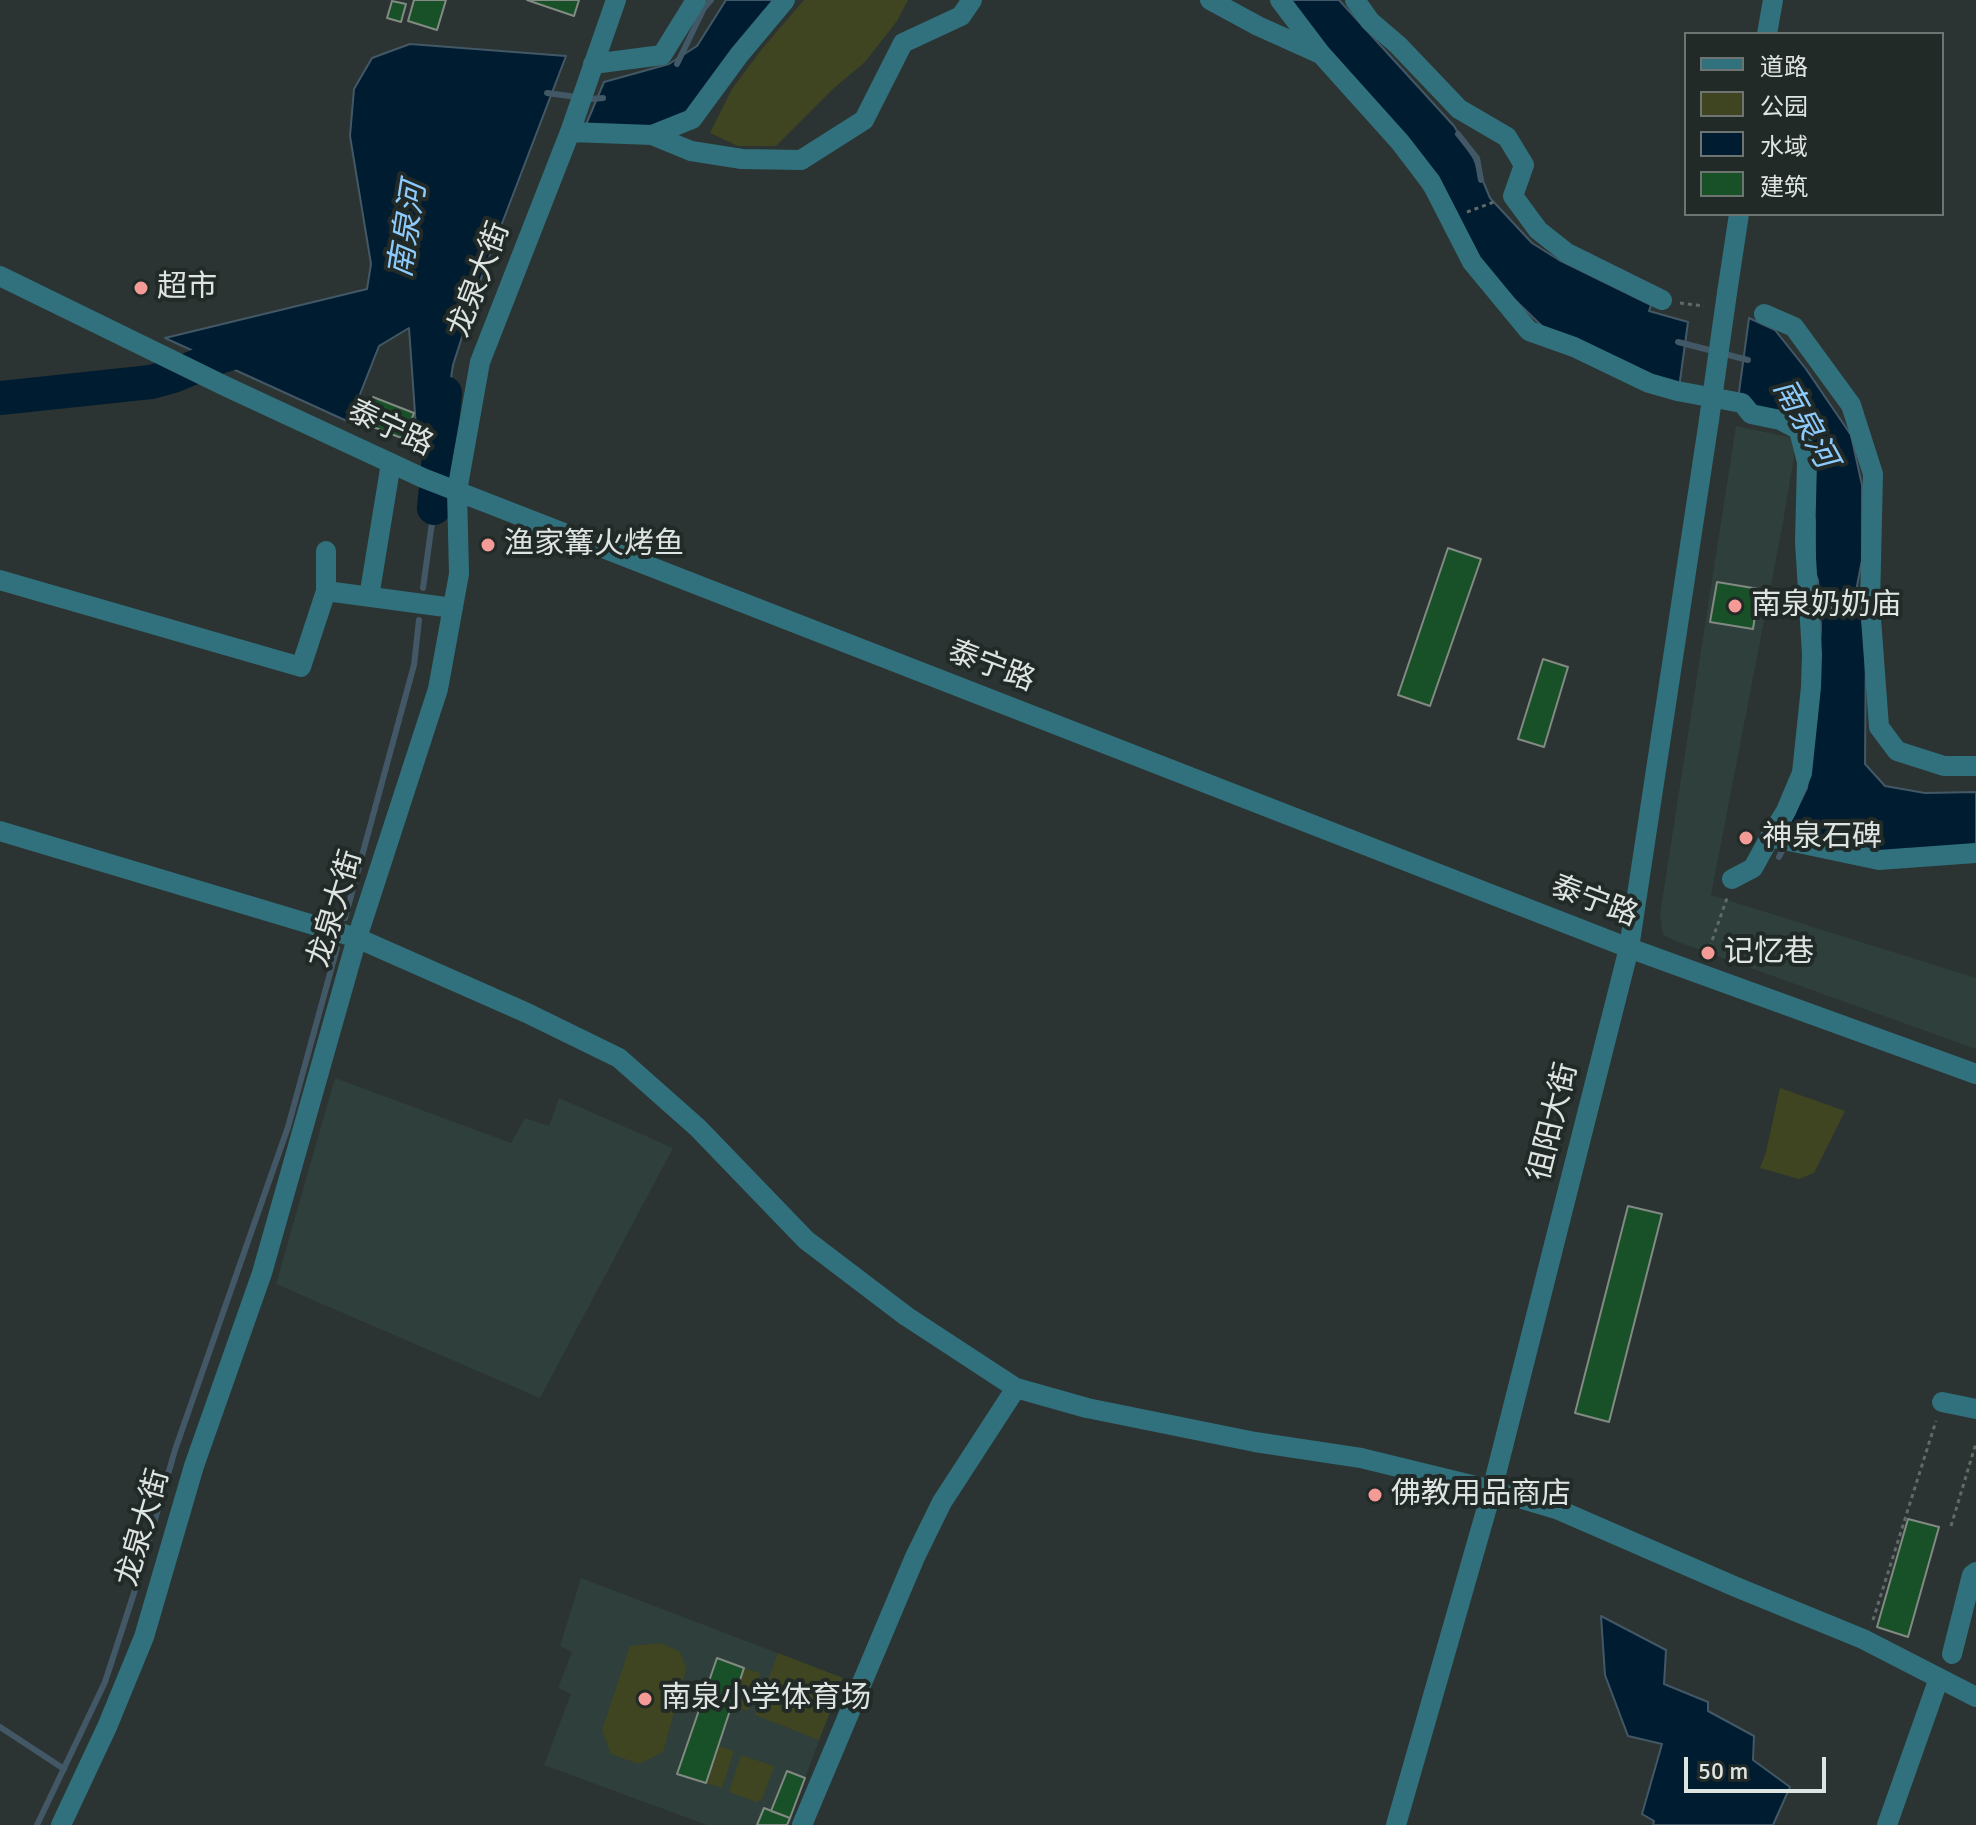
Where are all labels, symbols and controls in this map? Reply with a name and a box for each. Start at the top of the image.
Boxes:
legend [1684,32,1944,216]
text: 道路 [1760,52,1808,82]
text: 公园 [1760,92,1808,122]
text: 水域 [1760,132,1808,162]
text: 建筑 [1760,172,1808,202]
water label: 南泉河 [383,180,435,280]
street label: 龙泉大街 [442,218,518,342]
place label: 超市 [157,270,217,306]
marker: 超市 [132,279,150,297]
water label: 南泉河 [1764,373,1844,475]
street label: 泰宁路 [342,394,438,464]
place label: 渔家篝火烤鱼 [504,527,684,563]
marker: 渔家篝火烤鱼 [479,536,497,554]
place label: 南泉奶奶庙 [1751,588,1901,624]
marker: 南泉奶奶庙 [1726,597,1744,615]
street label: 泰宁路 [943,634,1039,700]
place label: 神泉石碑 [1762,820,1882,856]
marker: 神泉石碑 [1737,829,1755,847]
street label: 龙泉大街 [301,846,371,972]
street label: 泰宁路 [1546,869,1642,935]
place label: 记忆巷 [1724,935,1814,971]
marker: 记忆巷 [1699,944,1717,962]
street label: 徂阳大街 [1522,1059,1586,1185]
street label: 龙泉大街 [110,1465,178,1591]
place label: 佛教用品商店 [1391,1477,1571,1513]
marker: 佛教用品商店 [1366,1486,1384,1504]
place label: 南泉小学体育场 [661,1681,871,1717]
marker: 南泉小学体育场 [636,1690,654,1708]
scale bar [1688,1741,1830,1791]
text: 50 m [1698,1756,1748,1786]

